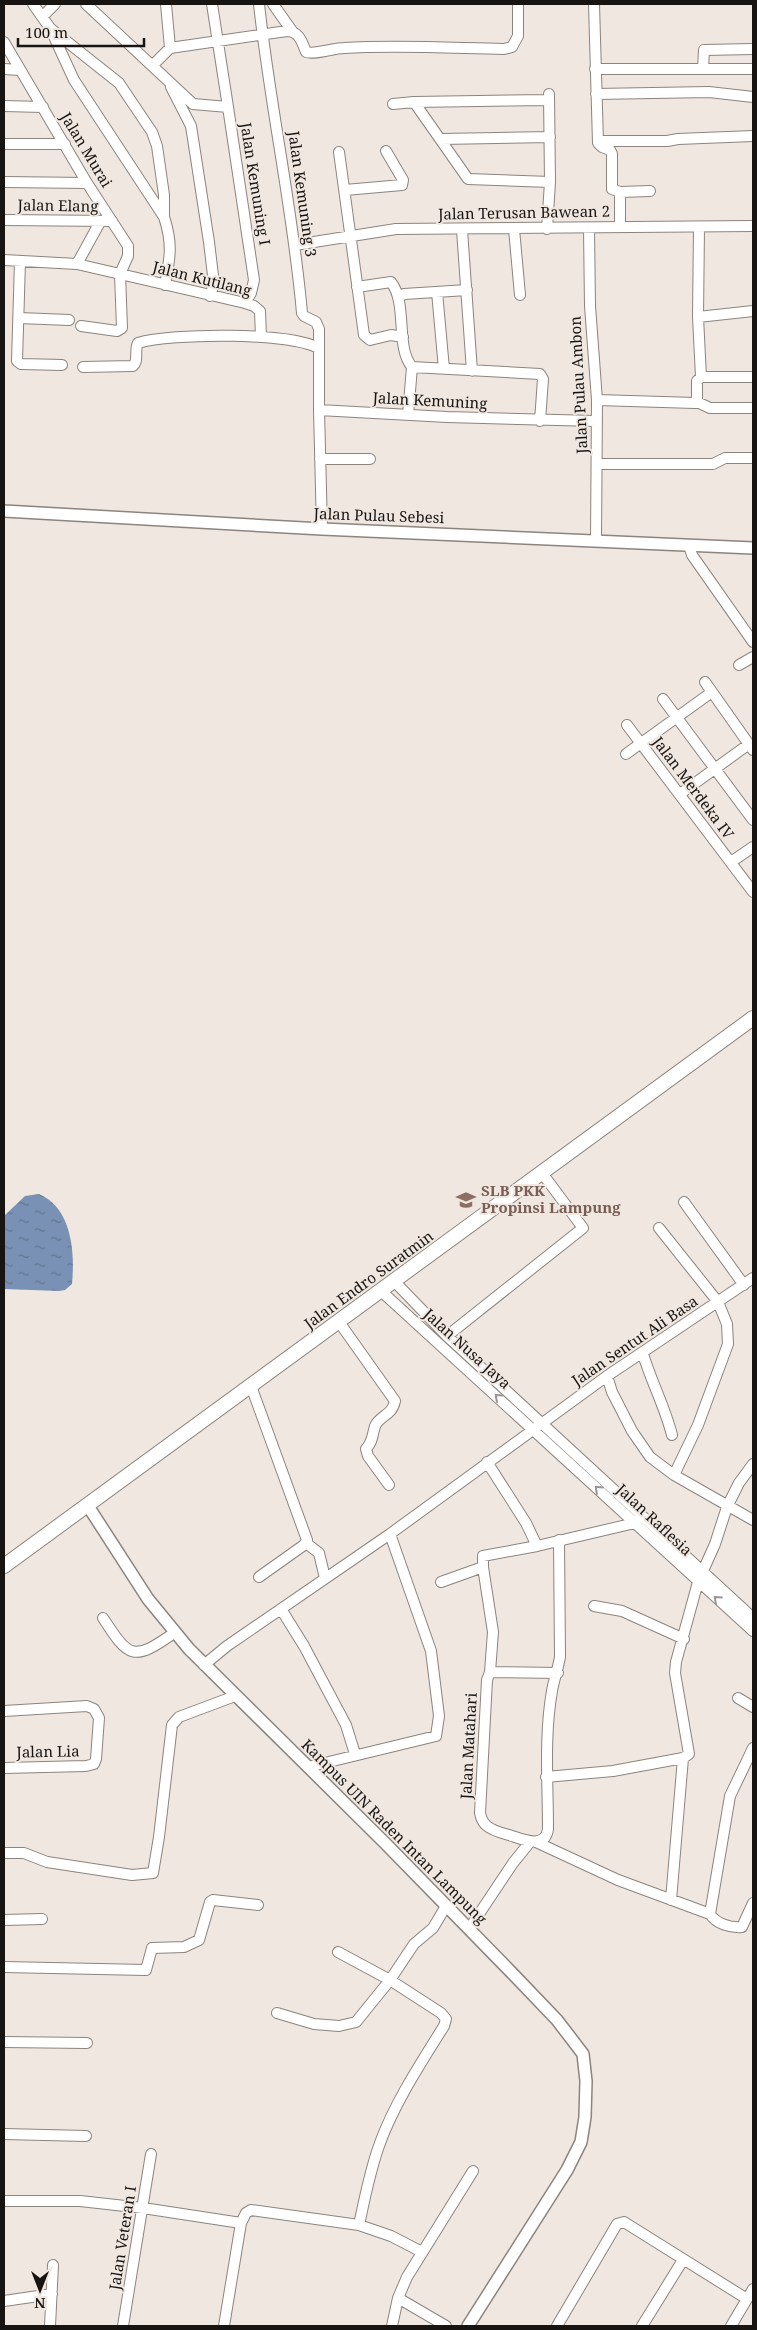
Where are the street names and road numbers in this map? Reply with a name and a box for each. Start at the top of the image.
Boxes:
street label: Jalan Murai [56,107,117,191]
street label: Jalan Kemuning I [236,120,276,247]
street label: Jalan Kemuning 3 [284,129,322,258]
street label: Jalan Elang [17,194,99,216]
street label: Jalan Terusan Bawean 2 [437,201,610,224]
street label: Jalan Kutilang [150,256,254,300]
street label: Jalan Pulau Ambon [564,315,592,455]
street label: Jalan Kemuning [371,387,488,413]
street label: Jalan Pulau Sebesi [312,503,445,527]
street label: Jalan Merdeka IV [648,731,740,843]
street label: Jalan Endro Suratmin [299,1225,437,1333]
street label: Jalan Sentut Ali Basa [567,1291,701,1390]
street label: Jalan Nusa Jaya [419,1303,516,1393]
street label: Jalan Raflesia [612,1478,697,1560]
street label: Jalan Matahari [455,1692,481,1801]
street label: Kampus UIN Raden Intan Lampung [298,1734,492,1928]
street label: Jalan Lia [15,1740,80,1762]
street label: Jalan Veteran I [104,2184,140,2292]

